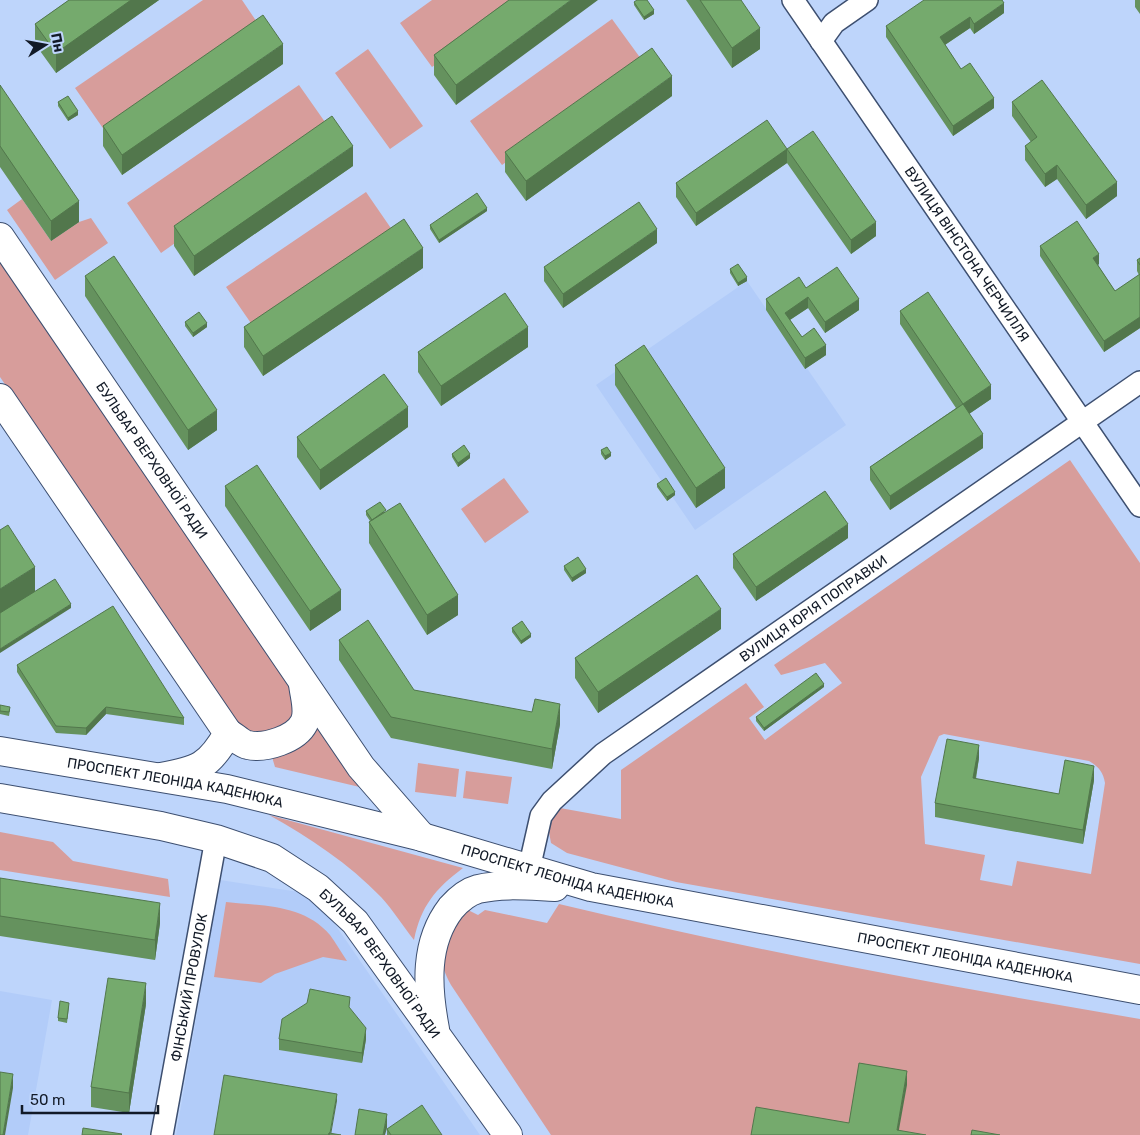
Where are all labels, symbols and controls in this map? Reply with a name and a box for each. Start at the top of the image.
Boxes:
north arrow [20,20,70,70]
text: Пн [47,31,67,54]
street label: ВУЛИЦЯ ВІНСТОНА ЧЕРЧИЛЛЯ [901,163,1033,345]
street label: БУЛЬВАР ВЕРХОВНОЇ РАДИ [92,379,211,542]
street label: ВУЛИЦЯ ЮРІЯ ПОПРАВКИ [736,552,891,666]
street label: ПРОСПЕКТ ЛЕОНІДА КАДЕНЮКА [66,754,285,812]
street label: ПРОСПЕКТ ЛЕОНІДА КАДЕНЮКА [459,841,676,912]
street label: БУЛЬВАР ВЕРХОВНОЇ РАДИ [315,885,444,1042]
street label: ФІНСЬКИЙ ПРОВУЛОК [168,912,211,1063]
street label: ПРОСПЕКТ ЛЕОНІДА КАДЕНЮКА [856,929,1075,986]
scale bar [22,1082,159,1114]
text: 50 m [30,1091,65,1109]

